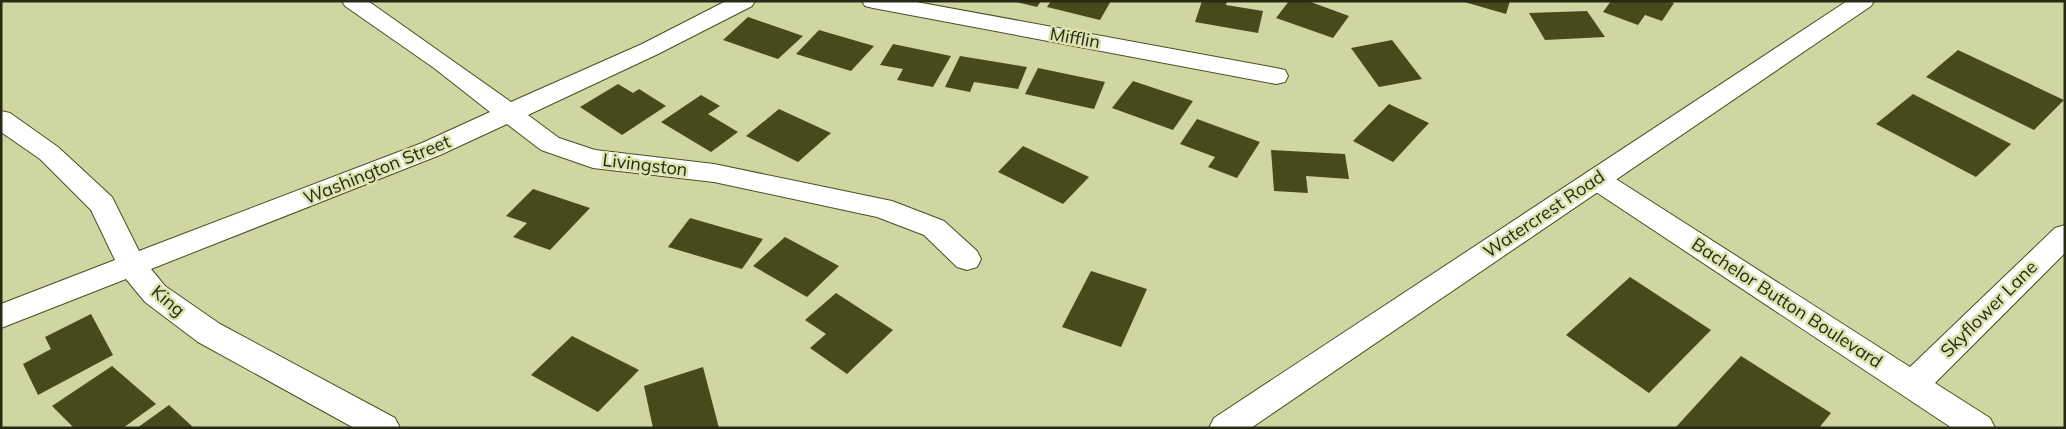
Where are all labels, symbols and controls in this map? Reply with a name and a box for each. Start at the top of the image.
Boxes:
street label: Mifflin [1048,22,1102,53]
street label: Washington Street [300,130,454,210]
street label: Livingston [601,148,689,181]
street label: Watercrest Road [1479,165,1609,263]
street label: Bachelor Button Boulevard [1688,232,1887,373]
street label: Skyflower Lane [1935,255,2042,362]
street label: King [147,280,190,321]

